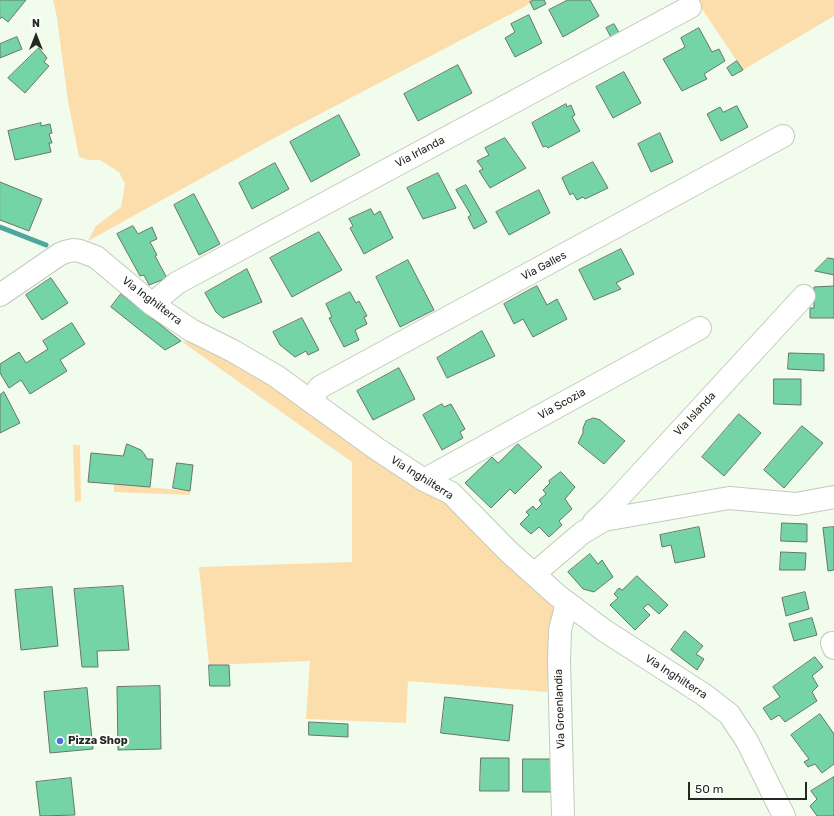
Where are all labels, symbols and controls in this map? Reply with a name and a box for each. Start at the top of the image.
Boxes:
north arrow [16,16,56,56]
text: N [32,17,40,30]
street label: Via Irlanda [393,134,447,170]
street label: Via Galles [519,249,569,283]
street label: Via Inghilterra [119,274,185,328]
street label: Via Scozia [536,386,588,422]
street label: Via Islanda [671,389,719,439]
street label: Via Inghilterra [388,453,456,503]
street label: Via Inghilterra [642,652,710,702]
street label: Via Groenlandia [552,669,568,749]
place label: Pizza Shop [68,734,128,748]
marker: Pizza Shop [55,736,65,746]
scale bar [690,774,809,800]
text: 50 m [695,782,723,796]

